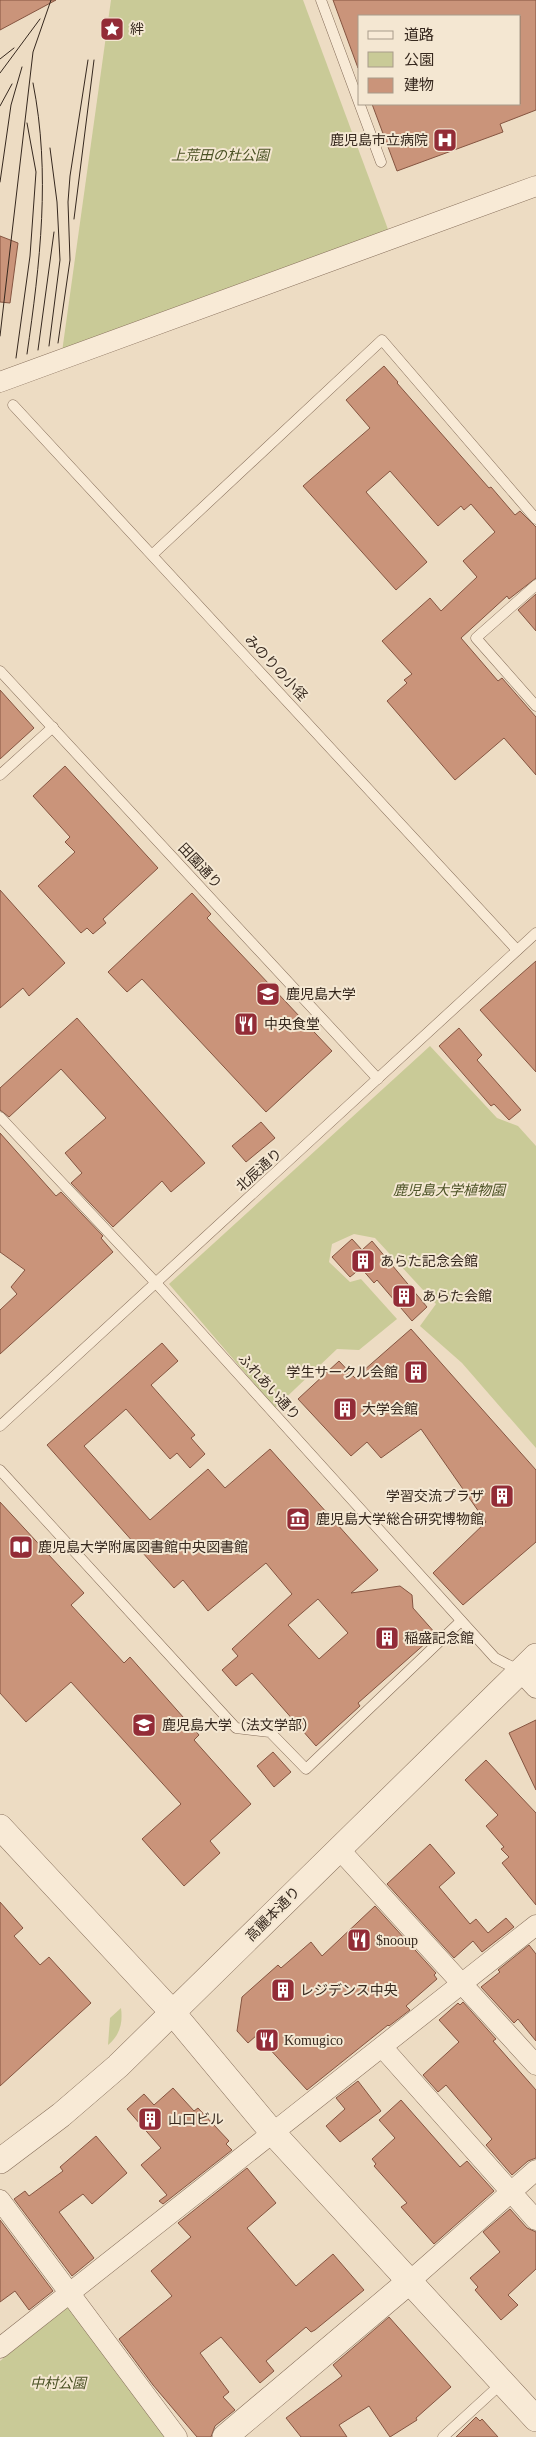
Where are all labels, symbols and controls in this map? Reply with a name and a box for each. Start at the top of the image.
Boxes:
legend [358,15,521,105]
place icon: 絆 [99,16,125,42]
place label: 絆 [130,22,144,37]
text: 道路 [404,27,434,43]
text: 公園 [404,52,434,68]
text: 建物 [404,77,434,93]
hospital icon: 鹿児島市立病院 [432,127,458,153]
place label: 鹿児島市立病院 [330,133,428,148]
park label: 上荒田の杜公園 [171,148,271,163]
street label: みのりの小径 [242,632,310,704]
street label: 田園通り [175,840,225,892]
school or university icon: 鹿児島大学 [255,981,281,1007]
place label: 鹿児島大学 [286,987,356,1002]
restaurant icon: 中央食堂 [233,1011,259,1037]
place label: 中央食堂 [264,1017,320,1032]
street label: 北辰通り [233,1145,285,1194]
park label: 鹿児島大学植物園 [393,1183,507,1198]
building icon: あらた記念会館 [350,1248,376,1274]
place label: あらた記念会館 [380,1254,478,1269]
building icon: あらた会館 [391,1283,417,1309]
place label: あらた会館 [422,1289,492,1304]
street label: ふれあい通り [235,1351,303,1423]
building icon: 学生サークル会館 [403,1359,429,1385]
place label: 学生サークル会館 [286,1365,398,1380]
building icon: 大学会館 [332,1396,358,1422]
place label: 大学会館 [362,1402,418,1417]
building icon: 学習交流プラザ [489,1483,515,1509]
place label: 学習交流プラザ [386,1489,484,1504]
museum icon: 鹿児島大学総合研究博物館 [285,1506,311,1532]
place label: 鹿児島大学総合研究博物館 [316,1511,484,1527]
library icon: 鹿児島大学附属図書館中央図書館 [8,1534,34,1560]
place label: 鹿児島大学附属図書館中央図書館 [38,1539,248,1555]
building icon: 稲盛記念館 [374,1625,400,1651]
place label: 稲盛記念館 [404,1630,474,1646]
school or university icon: 鹿児島大学（法文学部） [131,1712,157,1738]
place label: 鹿児島大学（法文学部） [162,1718,316,1733]
street label: 高麗本通り [243,1884,303,1944]
restaurant icon: $nooup [346,1927,372,1953]
place label: $nooup [376,1933,418,1948]
building icon: レジデンス中央 [270,1977,296,2003]
place label: レジデンス中央 [300,1983,398,1998]
restaurant icon: Komugico [254,2027,280,2053]
place label: Komugico [284,2033,343,2048]
building icon: 山口ビル [137,2106,163,2132]
place label: 山口ビル [168,2112,224,2127]
park label: 中村公園 [30,2376,88,2391]

